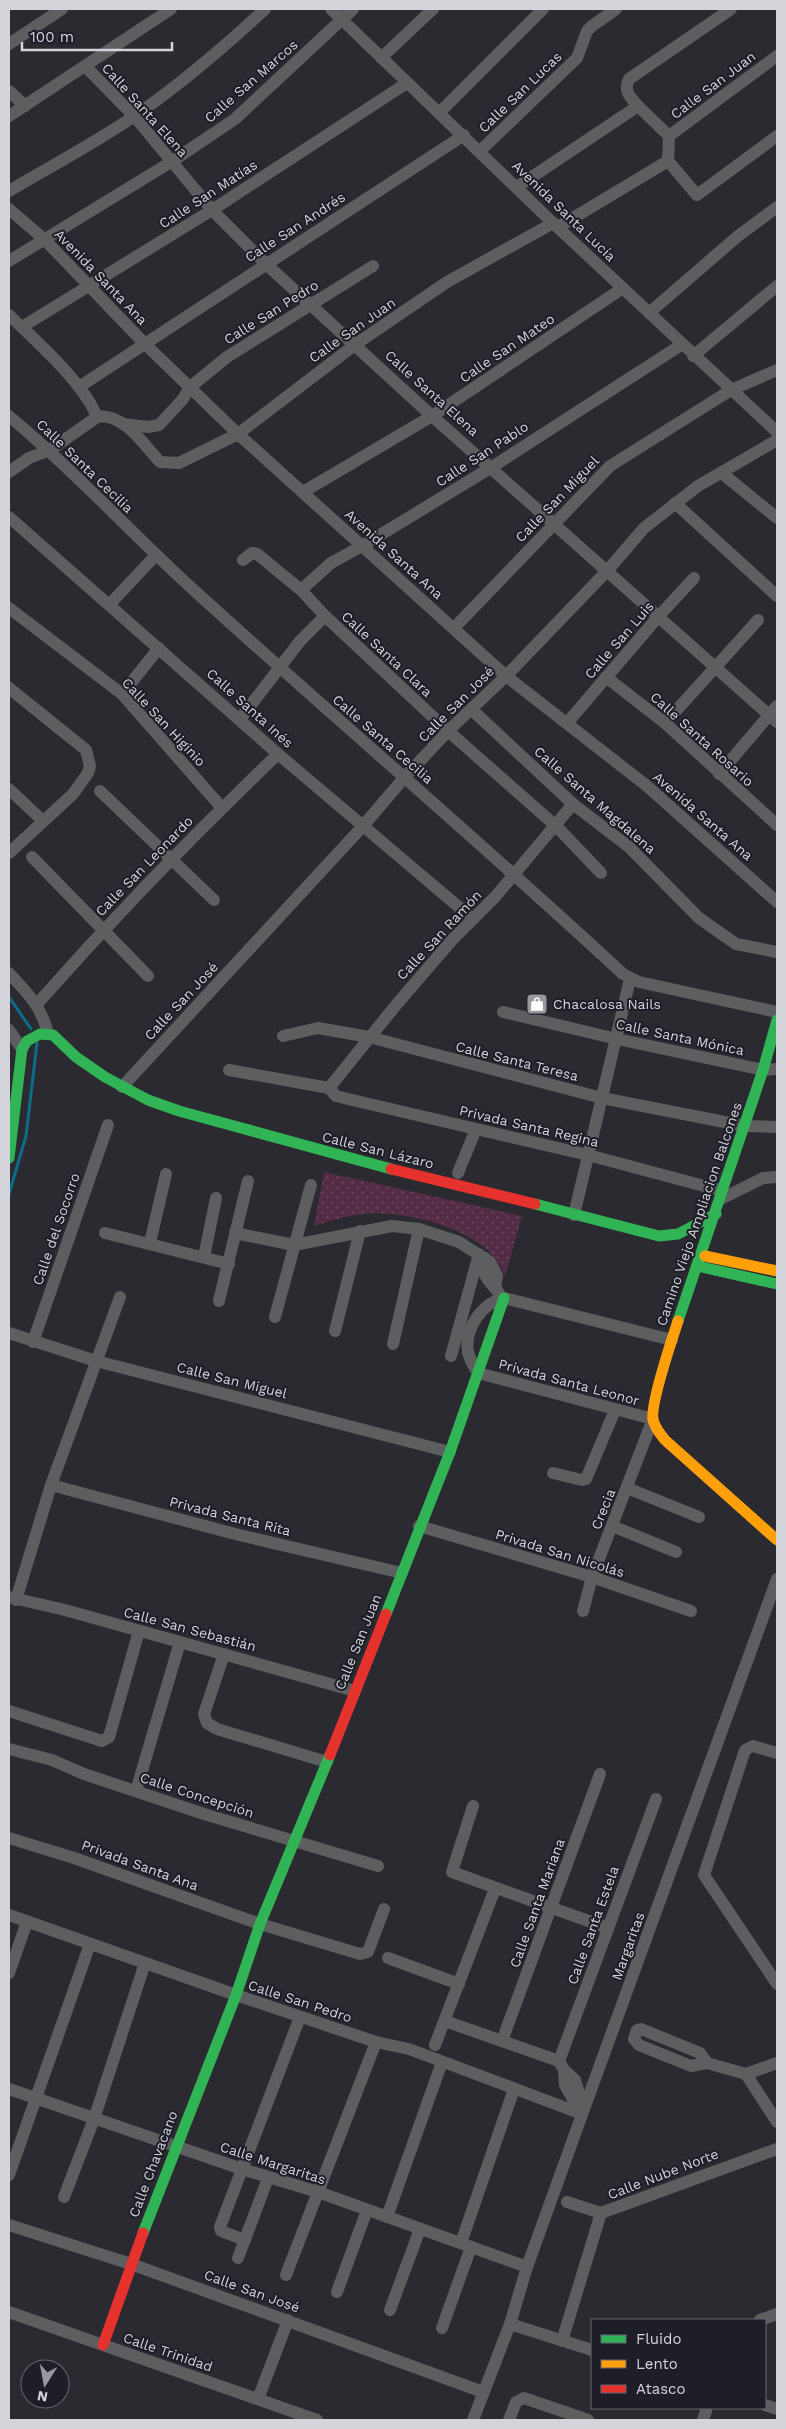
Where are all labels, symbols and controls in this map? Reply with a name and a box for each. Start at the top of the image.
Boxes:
scale bar [22,20,172,52]
text: 100 m [30,28,74,46]
street label: Calle San Marcos [201,36,301,126]
street label: Calle San Lucas [475,48,565,136]
street label: Calle San Juan [668,48,758,122]
street label: Calle Santa Elena [99,60,191,160]
street label: Calle San Matías [156,156,260,232]
street label: Avenida Santa Lucía [509,157,619,265]
street label: Calle San Andrés [242,189,348,265]
street label: Avenida Santa Ana [51,226,151,328]
street label: Calle San Pedro [221,277,321,347]
street label: Calle San Juan [306,294,398,366]
street label: Calle San Mateo [457,310,557,386]
street label: Calle Santa Elena [382,347,482,439]
street label: Calle Santa Cecilia [34,416,137,516]
street label: Calle San Pablo [433,418,531,490]
street label: Calle San Miguel [512,452,603,545]
street label: Avenida Santa Ana [342,506,446,602]
street label: Calle San Luis [581,598,657,682]
street label: Calle Santa Clara [338,608,436,700]
street label: Calle San José [415,663,497,745]
street label: Calle Santa Inés [204,665,296,751]
street label: Calle San Higinio [119,674,209,770]
street label: Calle Santa Rosario [647,689,757,789]
street label: Calle Santa Cecilia [330,691,436,787]
street label: Calle Santa Magdalena [531,743,659,857]
street label: Avenida Santa Ana [650,768,756,864]
street label: Calle San Leonardo [92,813,196,919]
street label: Calle San Ramón [393,887,485,983]
street label: Calle San José [141,959,221,1043]
shop icon: Chacalosa Nails [525,992,549,1016]
place label: Chacalosa Nails [553,996,661,1012]
street label: Calle Santa Mónica [614,1016,746,1058]
street label: Calle Santa Teresa [454,1038,580,1084]
street label: Camino Viejo Ampliacion Balcones [653,1100,745,1328]
street label: Privada Santa Regina [458,1102,600,1150]
street label: Calle San Lázaro [320,1128,436,1172]
street label: Calle del Socorro [29,1171,83,1287]
street label: Privada Santa Leonor [497,1355,641,1409]
street label: Calle San Miguel [175,1359,290,1402]
street label: Crecia [588,1486,618,1532]
street label: Privada Santa Rita [168,1493,292,1539]
street label: Privada San Nicolás [493,1526,627,1580]
street label: Calle San Juan [332,1592,384,1692]
street label: Calle San Sebastián [122,1604,258,1654]
street label: Calle Concepción [138,1769,256,1821]
street label: Privada Santa Ana [79,1836,201,1894]
street label: Calle Santa Mariana [506,1836,568,1970]
street label: Calle Santa Estela [564,1863,622,1986]
street label: Margaritas [608,1910,648,1982]
street label: Calle San Pedro [246,1977,354,2025]
street label: Calle Chavacano [125,2108,181,2220]
street label: Calle Margaritas [218,2138,328,2188]
street label: Calle Nube Norte [605,2146,721,2202]
street label: Calle San José [202,2266,302,2316]
legend [591,2319,766,2409]
street label: Calle Trinidad [121,2329,215,2375]
text: Fluido [636,2330,681,2348]
text: Lento [636,2355,678,2373]
north arrow [20,2359,70,2409]
text: Atasco [636,2380,685,2398]
text: N [36,2388,49,2406]

